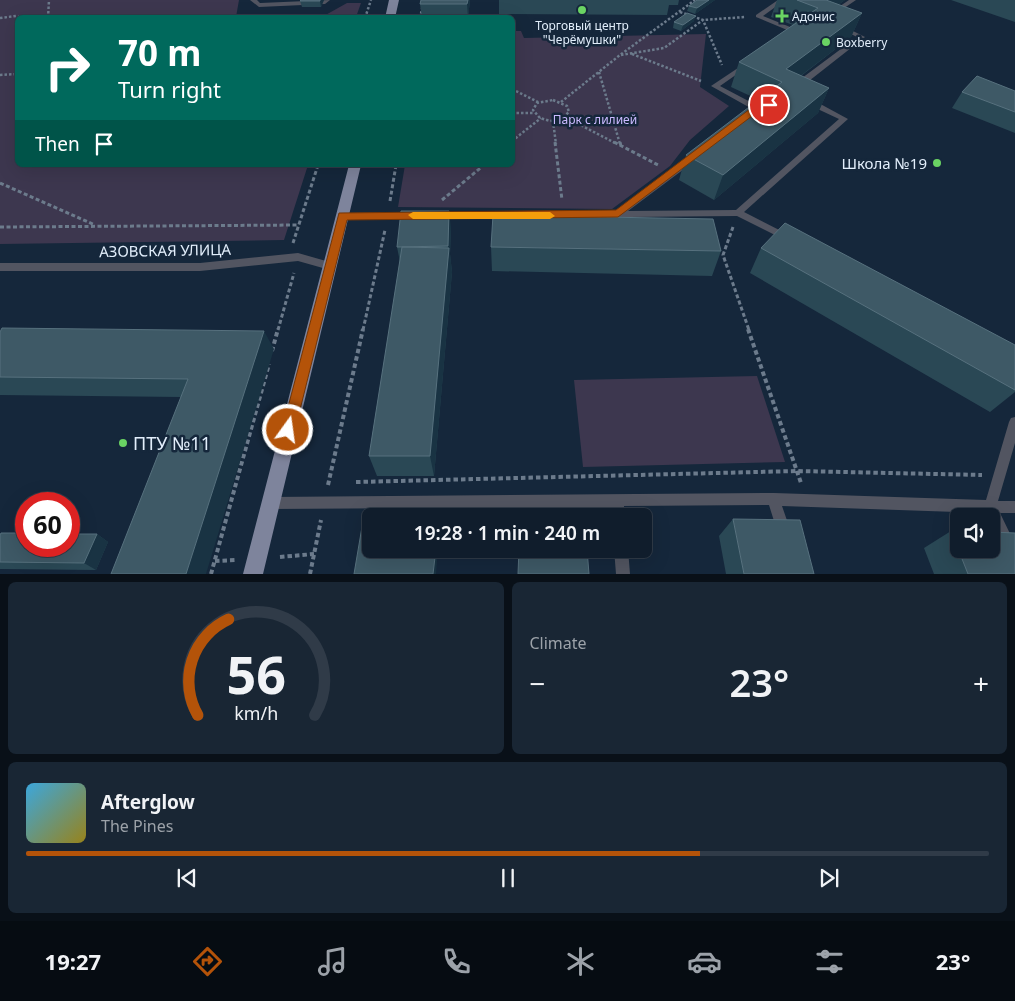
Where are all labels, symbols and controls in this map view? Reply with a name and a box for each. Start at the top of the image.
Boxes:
marker: Торговый центр "Черёмушки" [576,4,588,16]
place label: Адонис [792,8,835,25]
marker: Адонис [776,10,788,22]
place label: Торговый центр "Черёмушки" [535,17,629,48]
text: 70 m [118,29,201,76]
place label: Boxberry [836,34,888,51]
icon: right [35,35,100,100]
marker: Boxberry [820,36,832,48]
text: Turn right [118,74,221,104]
pin [748,84,790,126]
icon: arrive [755,91,783,119]
park label: Парк с лилией [553,111,637,128]
icon: arrive [90,130,118,158]
text: Then [35,131,80,157]
place label: Школа №19 [841,153,927,173]
marker: Школа №19 [931,157,943,169]
street label: АЗОВСКАЯ УЛИЦА [99,239,231,261]
position arrow [261,403,313,455]
place label: ПТУ №11 [133,431,211,455]
marker: ПТУ №11 [117,437,129,449]
speed limit sign: 60 [15,492,80,557]
map controls [950,508,1000,558]
button: sound [950,508,1000,558]
text: 19:28 · 1 min · 240 m [414,520,600,546]
text: Climate [530,632,587,654]
text: 56 [226,638,286,709]
text: 23° [729,656,789,708]
text: − [530,664,546,702]
text: + [973,664,989,702]
text: km/h [234,701,278,725]
text: Afterglow [101,789,195,815]
text: The Pines [101,815,173,837]
icon: previous [173,864,201,892]
icon: pause [494,864,522,892]
icon: next [815,864,843,892]
icon: directions [190,944,225,979]
icon: music [315,944,350,979]
icon: phone [439,944,474,979]
icon: climate [563,944,598,979]
icon: car [687,944,722,979]
icon: filters [812,944,847,979]
text: 19:27 [45,946,101,976]
text: 23° [936,946,970,976]

